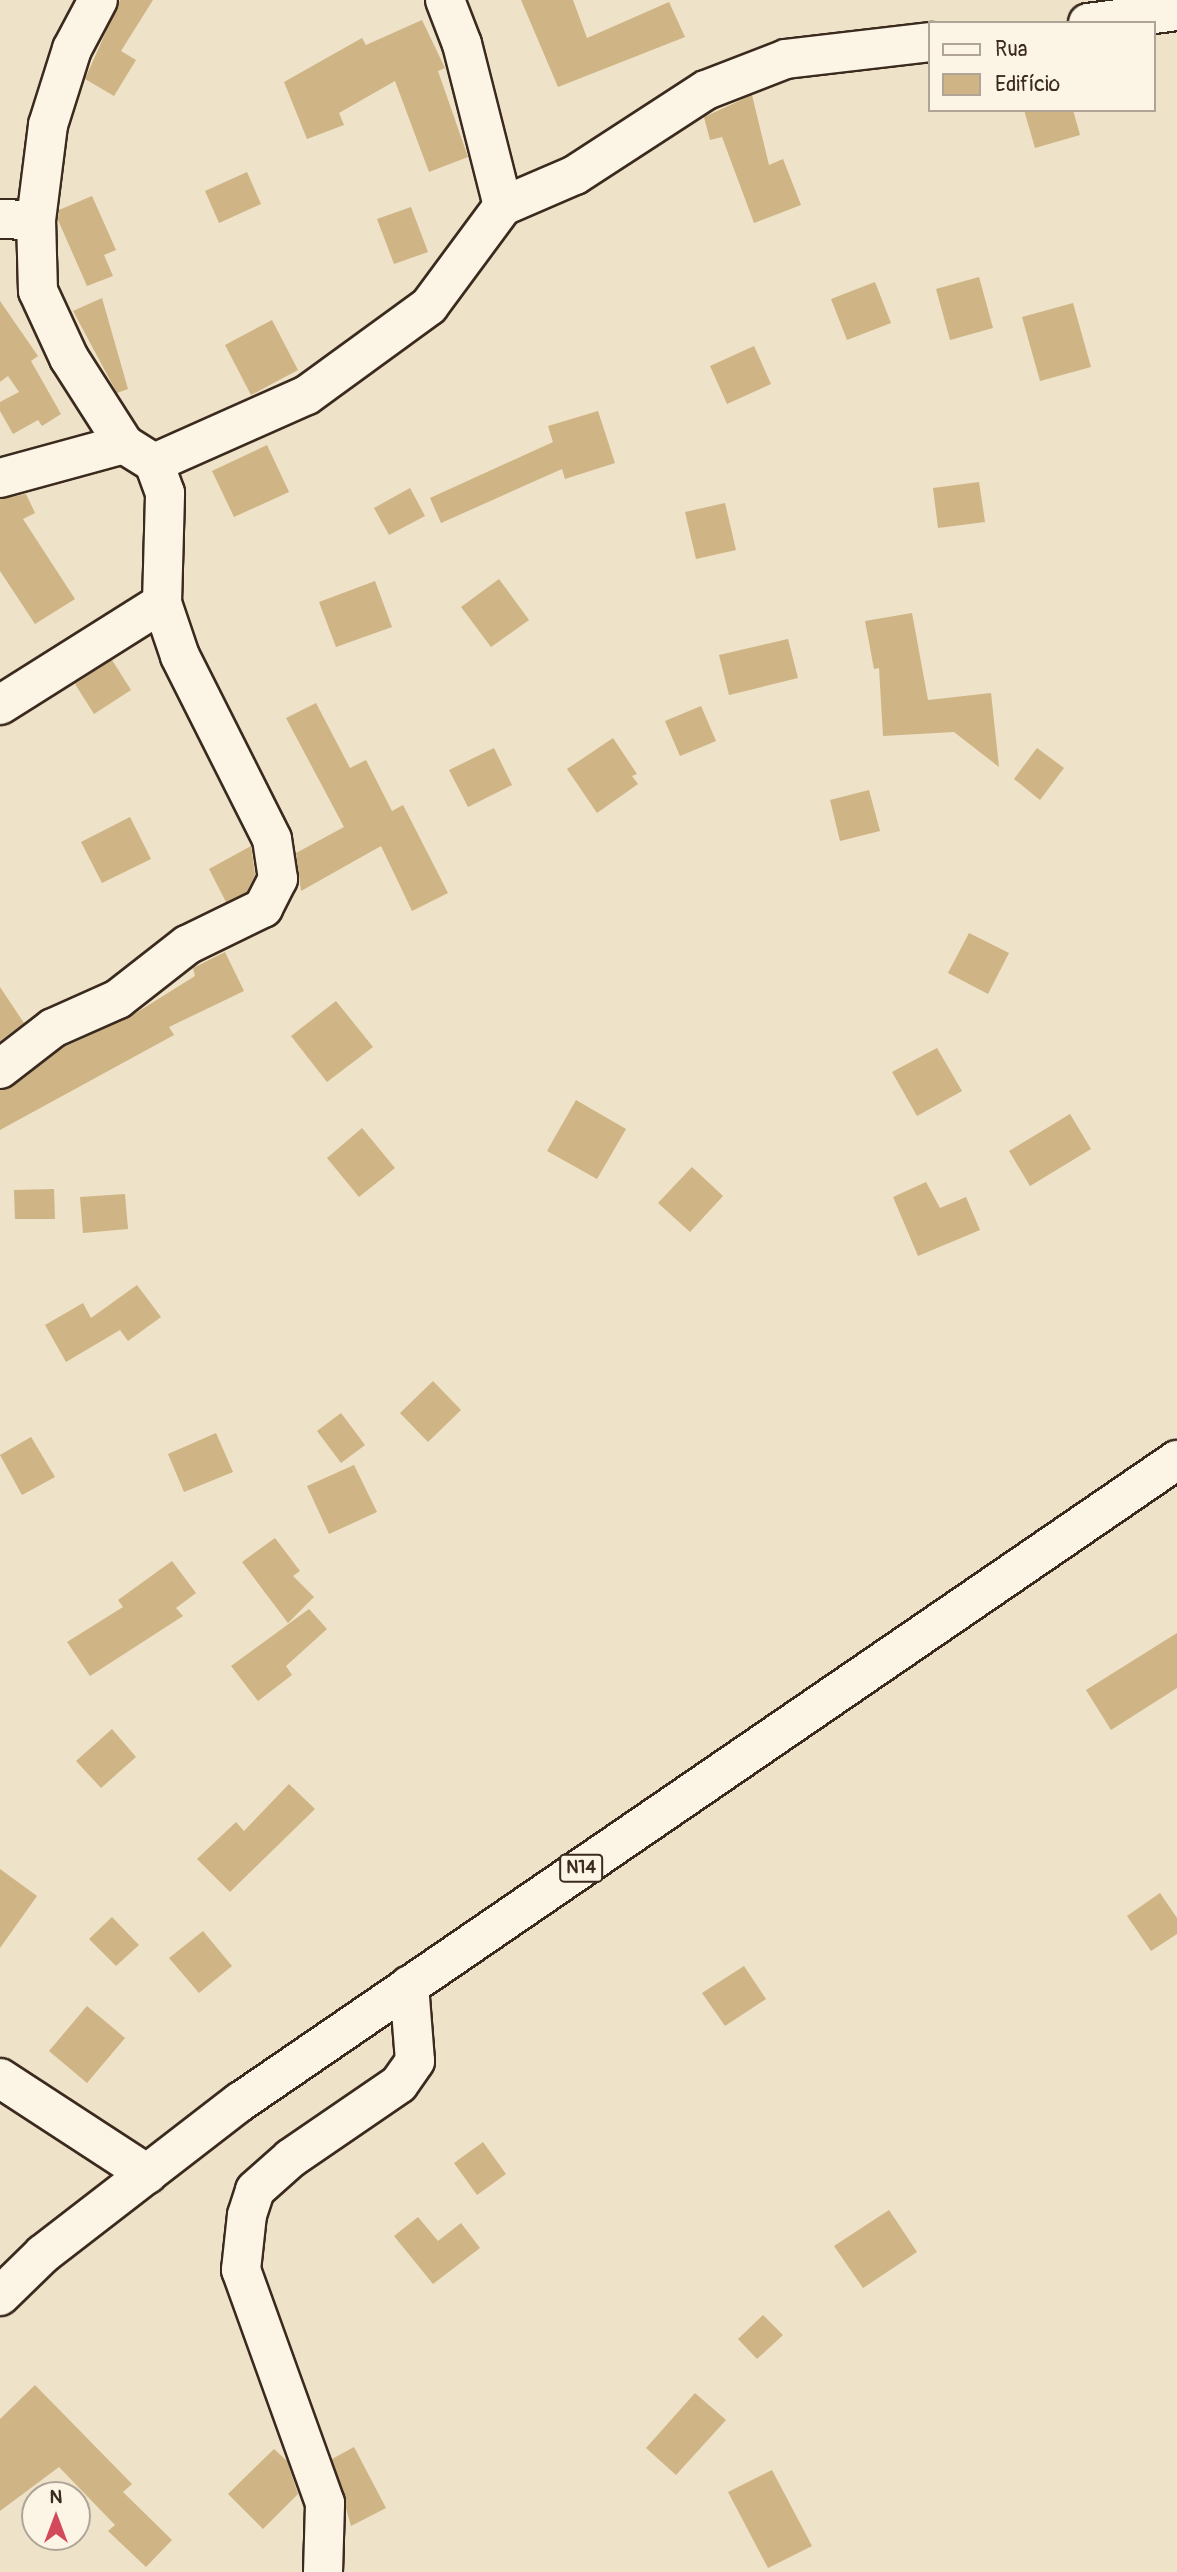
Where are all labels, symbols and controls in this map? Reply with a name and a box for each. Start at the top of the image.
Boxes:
legend [928,21,1156,112]
text: Rua [995,36,1028,63]
text: Edifício [995,71,1060,98]
road number: N14 [558,1854,604,1882]
north arrow [21,2481,91,2551]
text: N [50,2485,62,2509]

